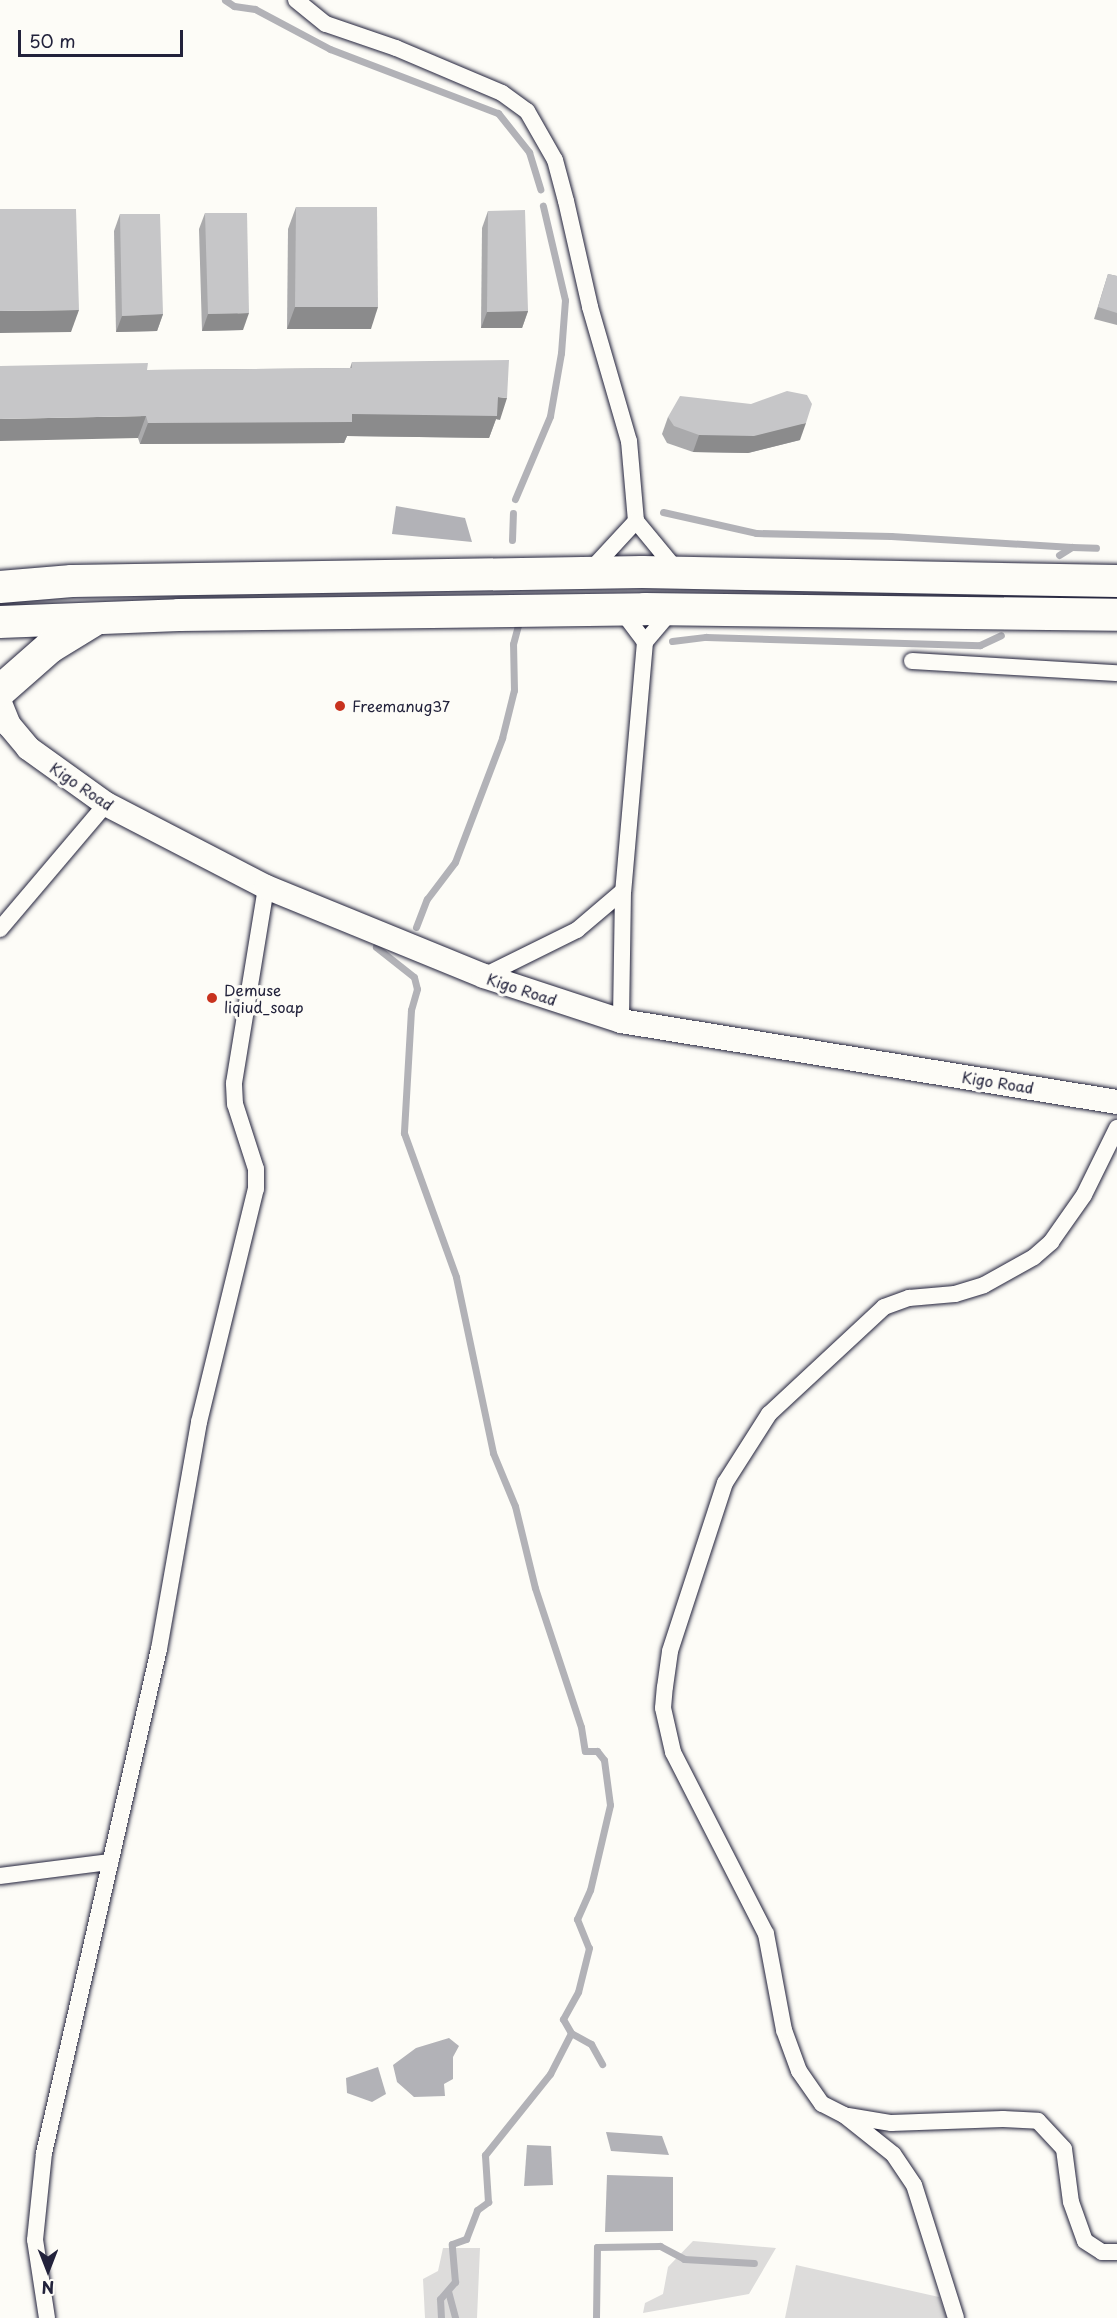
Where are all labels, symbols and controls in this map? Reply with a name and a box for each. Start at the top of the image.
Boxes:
scale bar [21,18,186,56]
text: 50 m [29,27,76,54]
place label: Freemanug37 [352,697,450,715]
marker: Freemanug37 [333,699,347,713]
street label: Kigo Road [47,758,117,814]
street label: Kigo Road [485,969,559,1009]
place label: Demuse liqiud_soap [224,980,304,1015]
marker: Demuse liqiud_soap [205,991,219,1005]
street label: Kigo Road [961,1067,1035,1097]
north arrow [18,2240,78,2300]
text: N [42,2276,54,2300]

